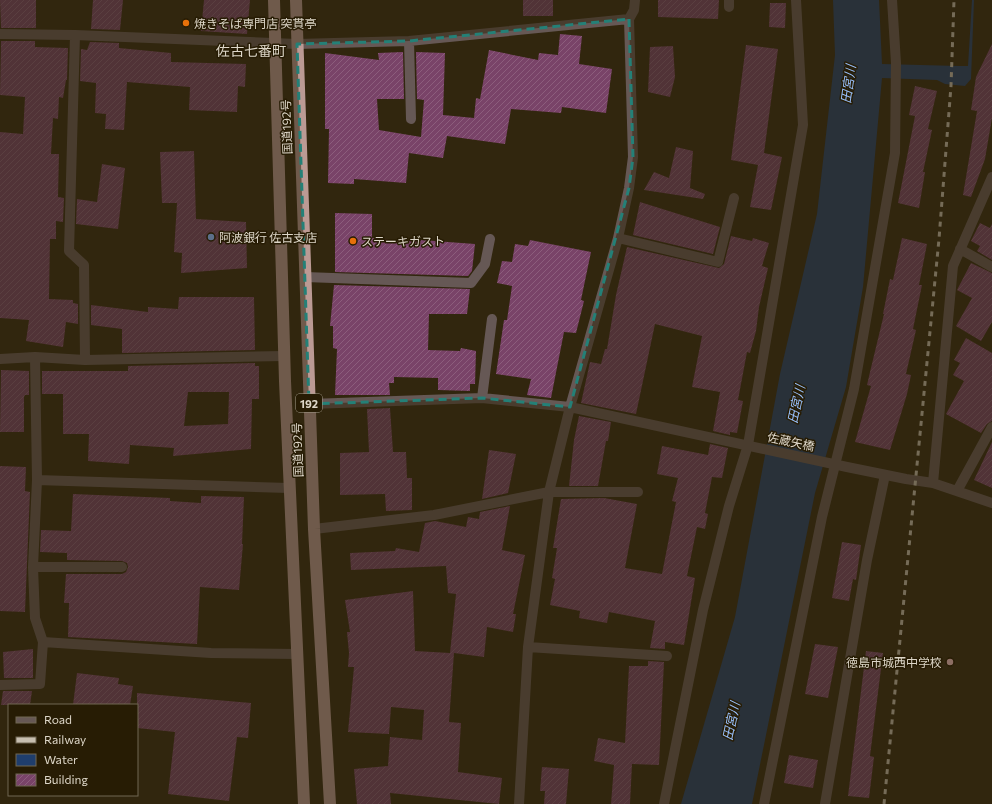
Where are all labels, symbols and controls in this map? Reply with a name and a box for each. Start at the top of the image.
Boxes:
place label: 焼きそば専門店 突貫亭 [194,16,316,30]
marker: 焼きそば専門店 突貫亭 [181,18,191,28]
district label: 佐古七番町 [216,42,286,59]
water label: 田宮川 [837,62,859,104]
street label: 国道192号 [278,99,294,155]
place label: 阿波銀行 佐古支店 [219,230,317,244]
marker: 阿波銀行 佐古支店 [206,232,216,242]
place label: ステーキガスト [361,234,445,248]
marker: ステーキガスト [348,236,358,246]
water label: 田宮川 [784,381,808,425]
road number: 192 [296,394,322,412]
street label: 国道192号 [289,422,305,478]
street label: 佐蔵矢橋 [766,429,816,453]
place label: 徳島市城西中学校 [846,655,942,669]
marker: 徳島市城西中学校 [945,657,955,667]
water label: 田宮川 [719,698,743,742]
legend [8,704,138,796]
text: Road [44,712,72,726]
text: Railway [44,732,86,746]
text: Water [44,752,78,766]
text: Building [44,772,88,786]

